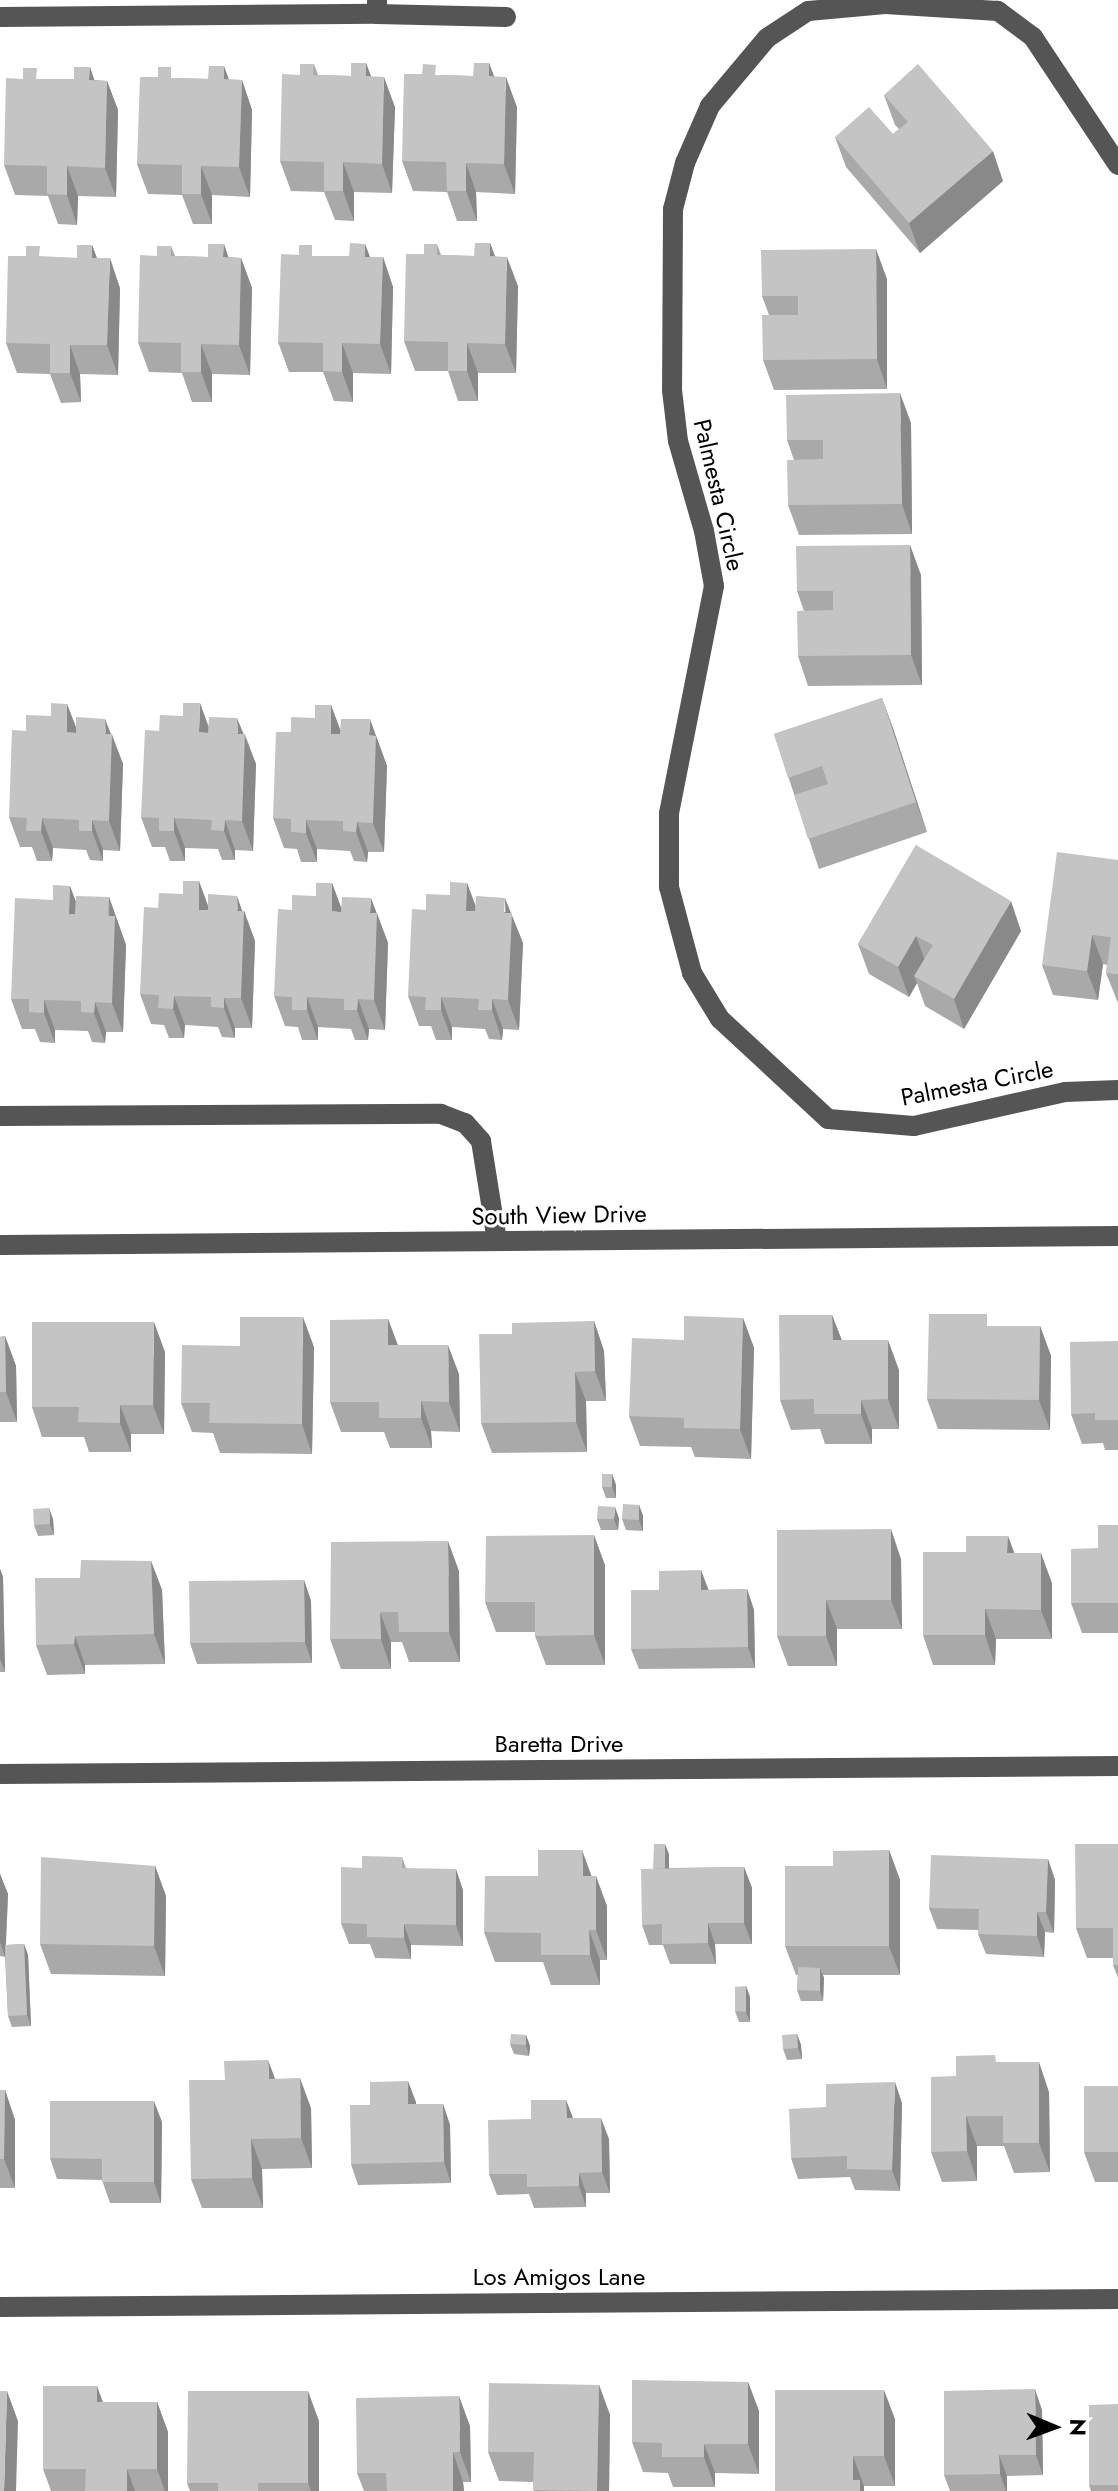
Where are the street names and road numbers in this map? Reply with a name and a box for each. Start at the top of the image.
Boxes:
street label: Palmesta Circle [688,416,750,574]
street label: Palmesta Circle [898,1054,1056,1112]
street label: South View Drive [471,1199,647,1231]
street label: Baretta Drive [495,1730,623,1758]
street label: Los Amigos Lane [473,2263,645,2291]

